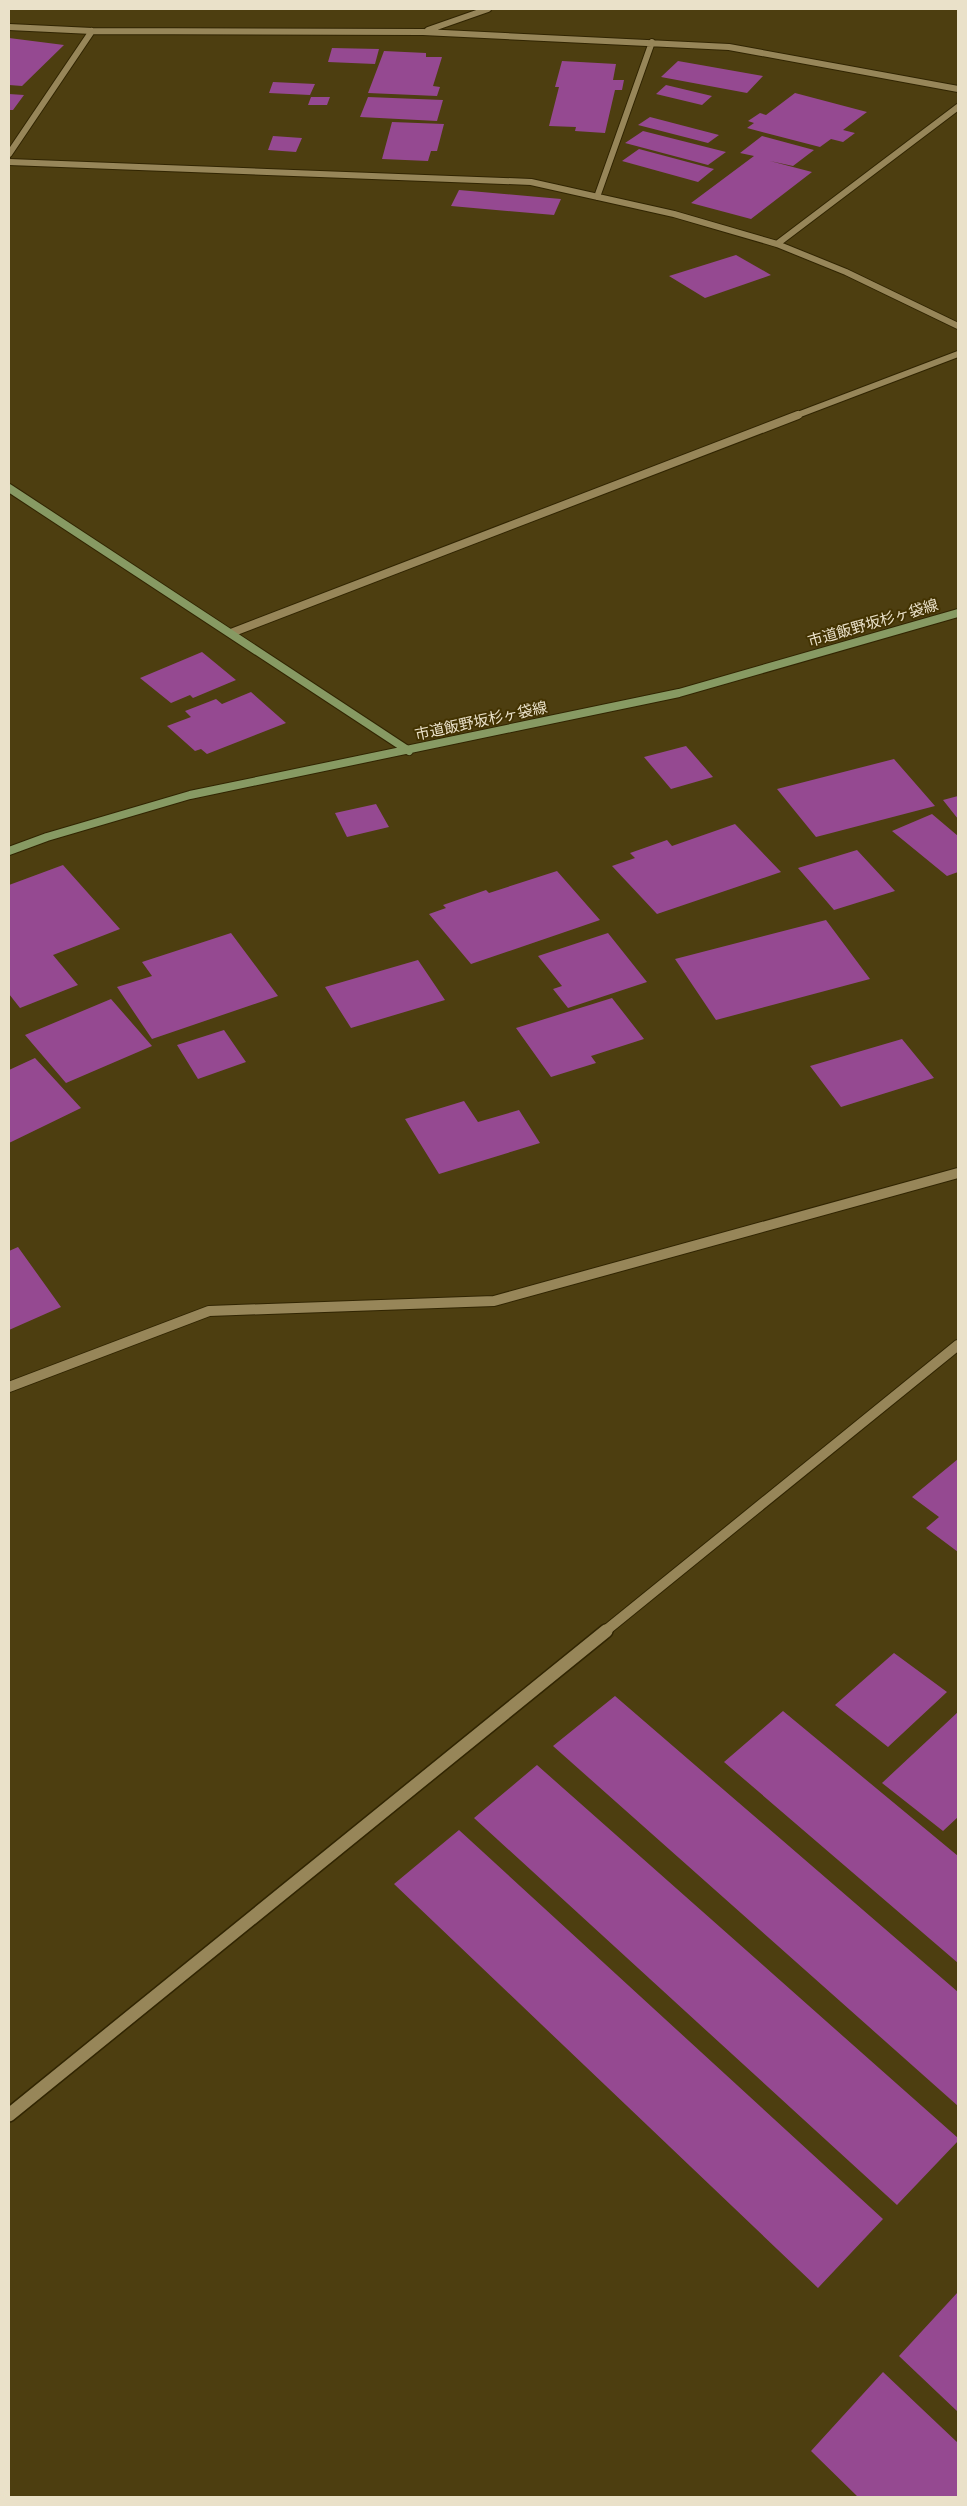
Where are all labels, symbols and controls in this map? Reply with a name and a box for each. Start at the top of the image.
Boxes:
street label: 市道飯野坂杉ヶ袋線 [805,595,940,649]
street label: 市道飯野坂杉ヶ袋線 [413,697,549,743]

